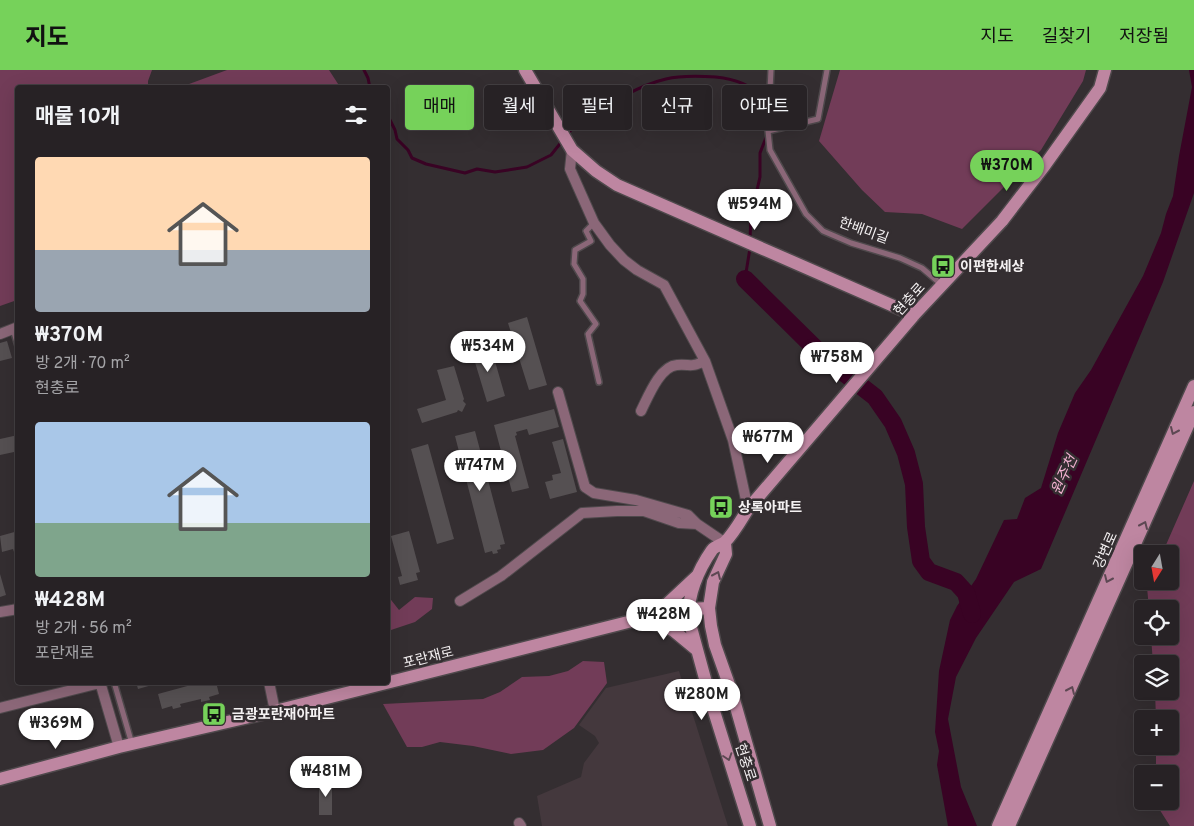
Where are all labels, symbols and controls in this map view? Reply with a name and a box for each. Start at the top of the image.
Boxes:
text: 지도 [25,24,69,54]
text: 지도 [981,26,1014,49]
text: 길찾기 [1042,26,1091,49]
text: 저장됨 [1119,26,1169,49]
chip: 매매 [405,85,474,130]
chip: 월세 [484,85,553,130]
chip: 필터 [563,85,632,130]
chip: 신규 [642,85,712,130]
chip: 아파트 [722,85,807,130]
icon: filters [342,101,370,129]
text: 매물 10개 [35,104,120,131]
pin: ₩370M [972,150,1042,192]
text: ₩370M [981,156,1033,176]
icon: home [158,189,248,279]
pin: ₩594M [720,189,790,231]
text: ₩594M [728,195,782,215]
street label: 한배미길 [836,215,891,248]
bus stop icon: 이편한세상 [930,253,956,279]
place label: 이편한세상 [960,258,1025,276]
street label: 현충로 [890,279,929,320]
text: ₩370M [35,322,103,349]
pin: ₩534M [453,330,523,373]
text: ₩534M [461,337,515,357]
pin: ₩758M [802,342,872,384]
text: ₩758M [811,348,863,368]
text: 방 2개 · 70 m² [35,354,130,374]
text: 현충로 [35,379,79,399]
pin: ₩677M [733,422,803,464]
one-way arrow [1170,426,1181,435]
text: ₩677M [743,428,793,448]
pin: ₩747M [445,450,515,492]
water label: 원주천 [1048,451,1084,498]
icon: home [158,454,248,544]
text: ₩747M [455,456,505,476]
bus stop icon: 상록아파트 [708,494,734,520]
place label: 상록아파트 [738,500,803,517]
one-way arrow [1137,521,1148,530]
street label: 강변로 [1091,529,1122,572]
north arrow [1134,545,1179,590]
map controls [1134,545,1179,810]
one-way arrow [710,571,721,580]
one-way arrow [1104,574,1114,583]
text: ₩428M [35,587,105,614]
pin: ₩428M [629,598,699,641]
button: locate [1134,600,1179,645]
text: ₩428M [637,605,691,625]
text: 방 2개 · 56 m² [35,619,132,639]
text: 포란재로 [35,644,94,664]
street label: 포란재로 [401,644,456,673]
button: layers [1134,655,1179,700]
pin: ₩280M [667,678,737,721]
text: ₩280M [675,685,729,705]
one-way arrow [1064,686,1075,695]
bus stop icon: 금광포란재아파트 [201,701,227,727]
place label: 금광포란재아파트 [232,707,335,724]
pin: ₩369M [21,708,91,750]
button: + [1134,710,1179,755]
text: ₩369M [30,714,82,734]
street label: 현충로 [731,741,760,784]
one-way arrow [723,752,733,760]
pin: ₩481M [291,756,361,798]
text: ₩481M [301,762,351,782]
button: − [1134,765,1179,810]

